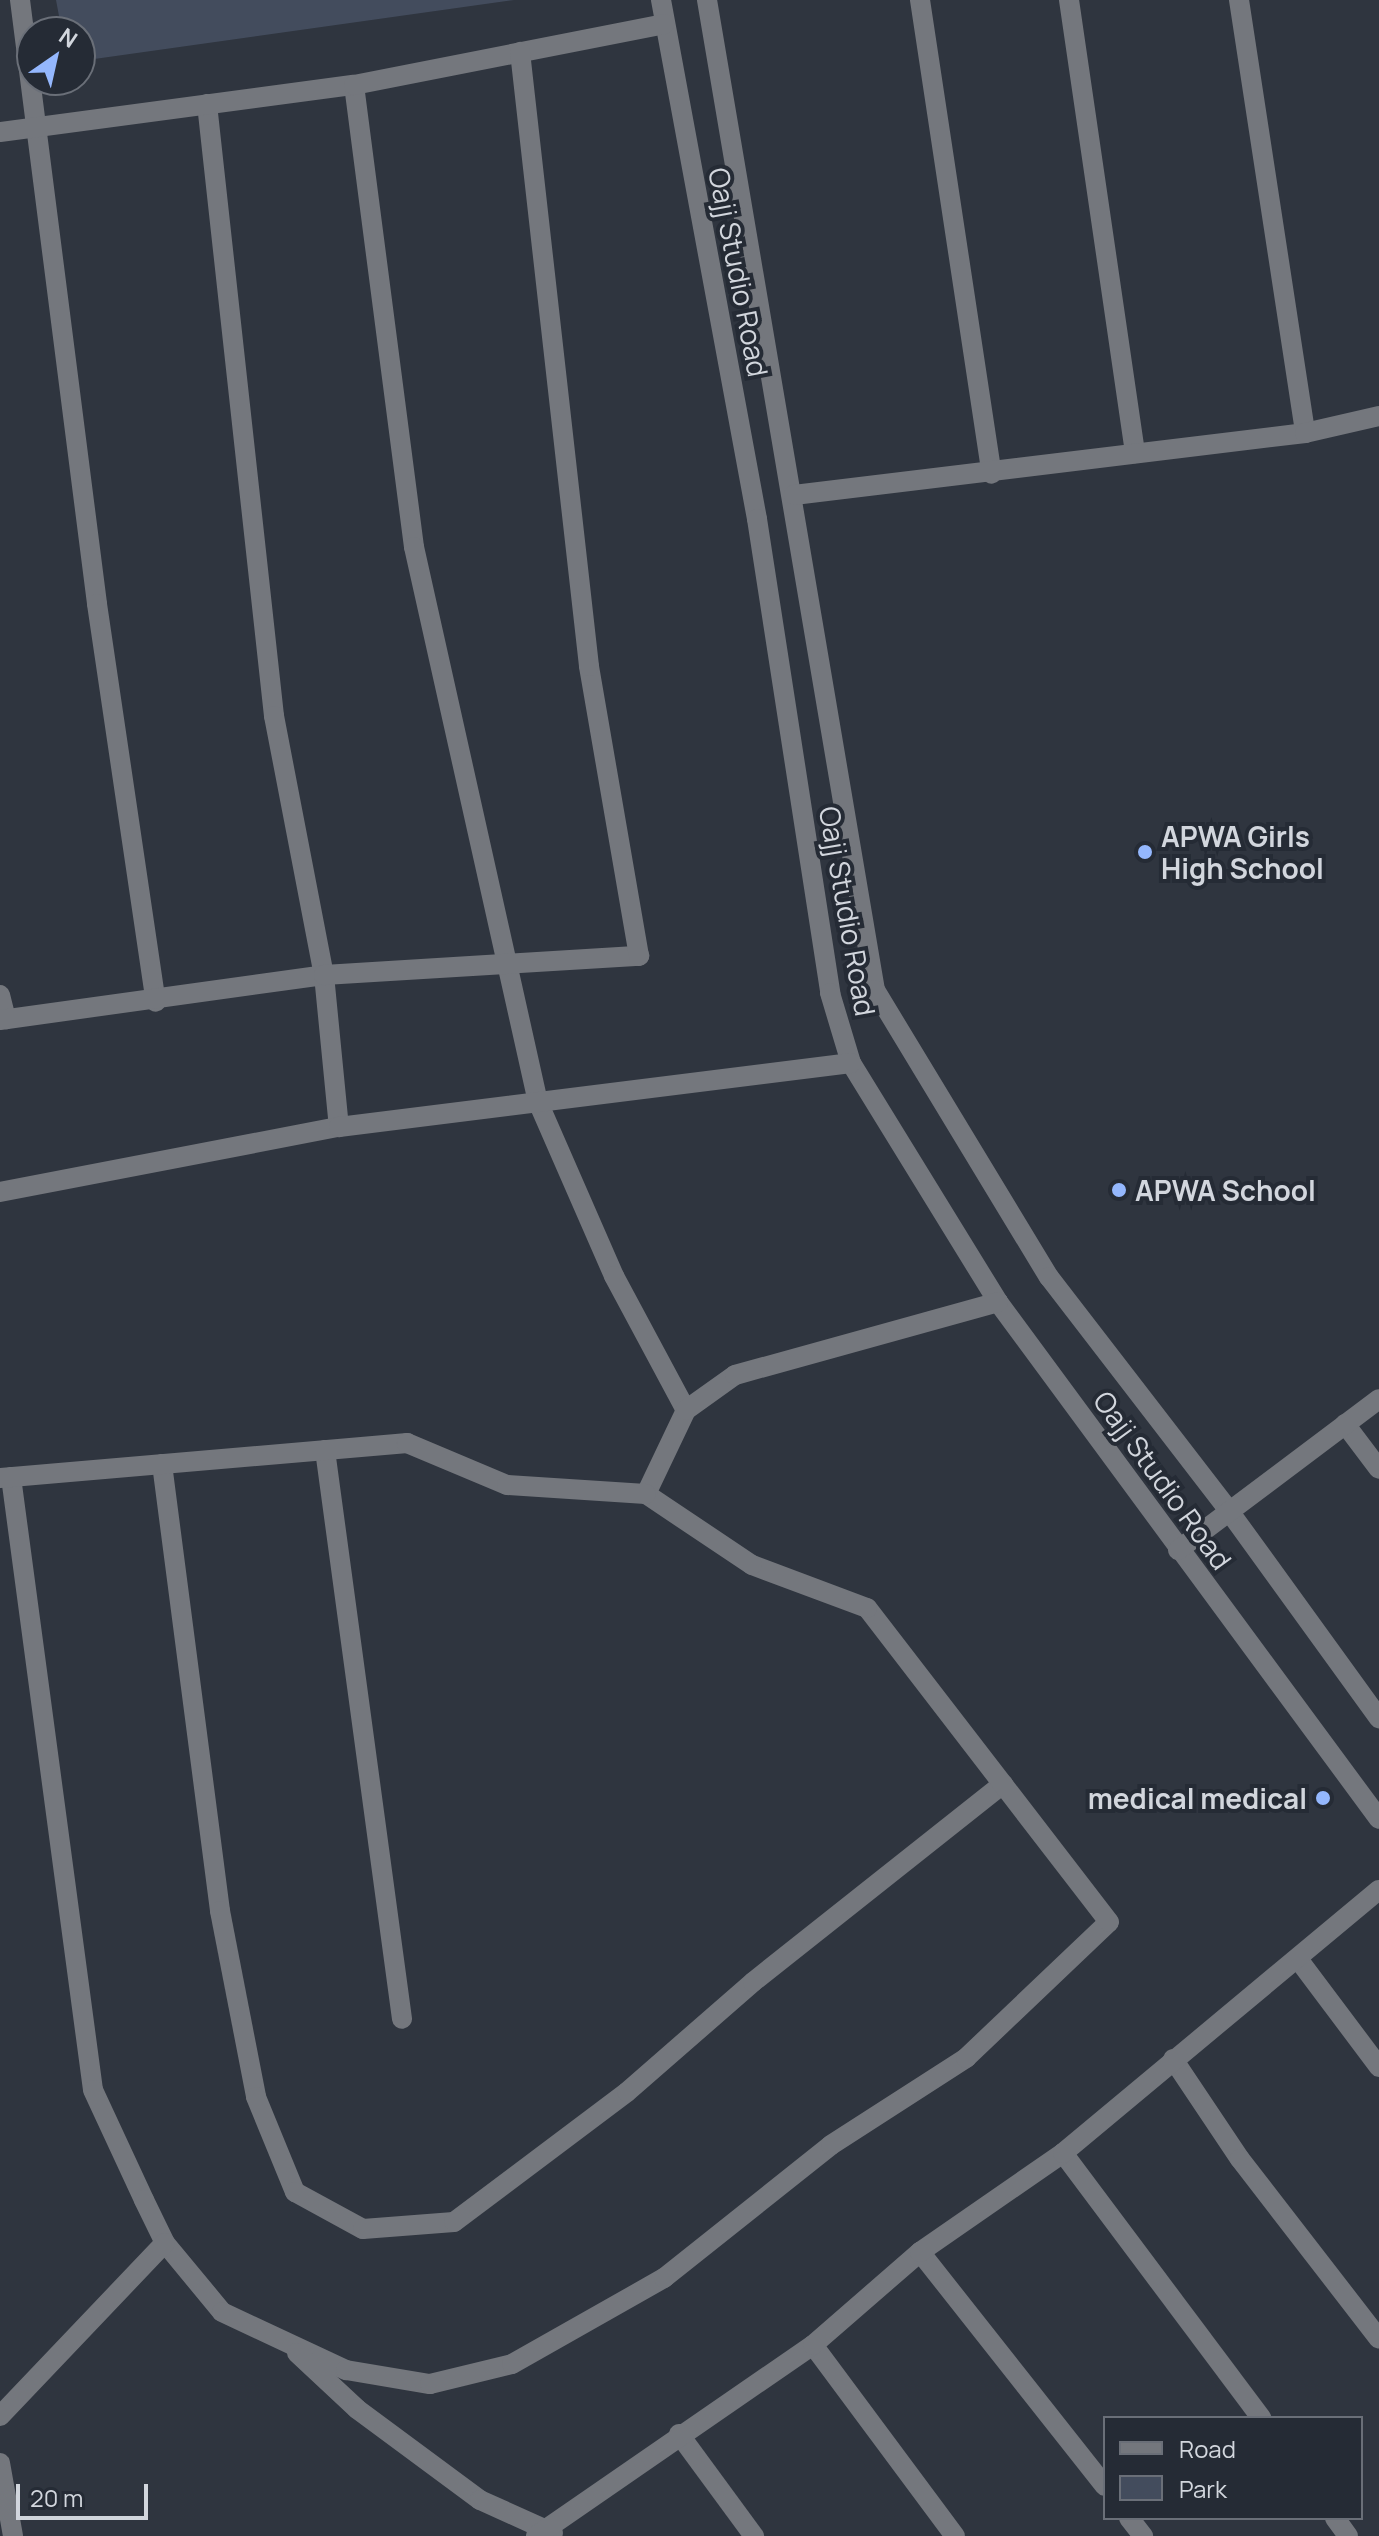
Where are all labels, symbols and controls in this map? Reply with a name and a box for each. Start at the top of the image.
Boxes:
north arrow [16,16,96,96]
text: N [53,21,83,55]
street label: Oajj Studio Road [702,165,776,379]
street label: Oajj Studio Road [813,804,883,1018]
place label: APWA Girls High School [1161,819,1324,885]
marker: APWA Girls High School [1136,843,1154,861]
place label: APWA School [1135,1173,1316,1207]
marker: APWA School [1110,1181,1128,1199]
street label: Oajj Studio Road [1087,1384,1239,1576]
place label: medical medical [1088,1781,1307,1815]
marker: medical medical [1314,1789,1332,1807]
legend [1103,2416,1363,2520]
text: Road [1179,2432,1236,2465]
scale bar [20,2468,152,2518]
text: Park [1179,2472,1227,2505]
text: 20 m [30,2481,83,2514]

